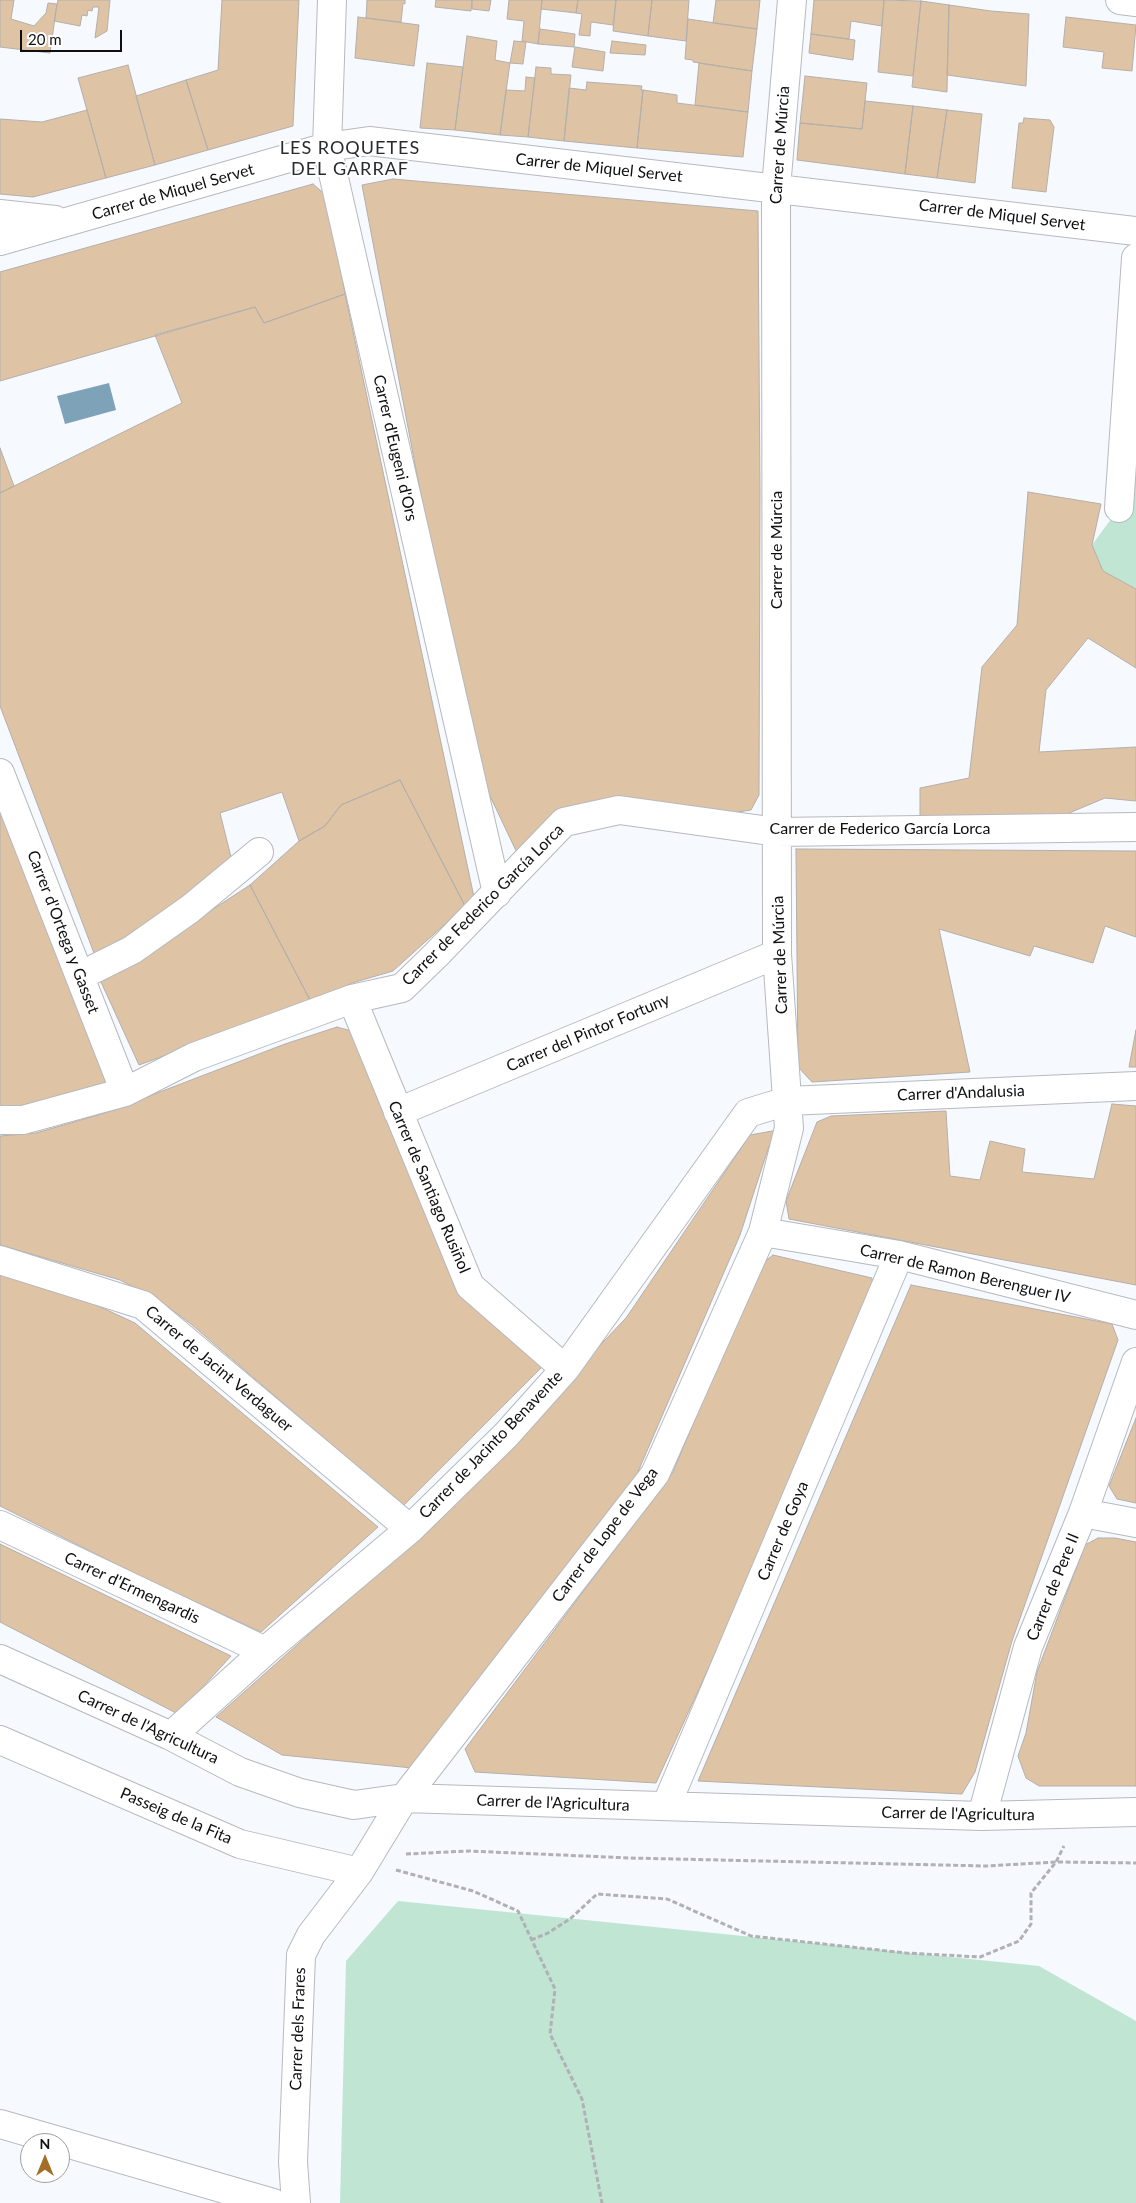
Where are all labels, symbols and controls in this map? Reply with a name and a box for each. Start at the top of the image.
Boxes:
scale bar [22,20,125,52]
text: 20 m [28,30,62,48]
street label: Carrer de Múrcia [766,85,794,205]
district label: LES ROQUETES DEL GARRAF [278,137,422,180]
street label: Carrer de Miquel Servet [515,150,683,186]
street label: Carrer de Miquel Servet [90,160,256,224]
street label: Carrer de Miquel Servet [918,195,1086,235]
street label: Carrer d'Eugeni d'Ors [369,373,421,523]
street label: Carrer de Múrcia [767,491,787,609]
street label: Carrer de Federico García Lorca [770,819,990,839]
street label: Carrer de Federico García Lorca [398,820,568,990]
street label: Carrer d'Ortega y Gasset [23,848,103,1016]
street label: Carrer de Múrcia [768,896,792,1014]
street label: Carrer del Pintor Fortuny [504,990,672,1076]
street label: Carrer d'Andalusia [897,1081,1025,1105]
street label: Carrer de Santiago Rusiñol [384,1098,474,1276]
street label: Carrer de Ramon Berenguer IV [858,1240,1072,1308]
street label: Carrer de Jacint Verdaguer [141,1302,297,1436]
street label: Carrer de Jacinto Benavente [415,1367,567,1523]
street label: Carrer de Lope de Vega [548,1464,662,1606]
street label: Carrer de Goya [753,1478,813,1584]
street label: Carrer de Pere II [1023,1530,1083,1644]
street label: Carrer d'Ermengardis [61,1548,203,1628]
street label: Carrer de l'Agricultura [74,1686,222,1768]
street label: Passeig de la Fita [117,1784,235,1848]
street label: Carrer de l'Agricultura [476,1791,630,1815]
street label: Carrer de l'Agricultura [881,1803,1035,1825]
street label: Carrer dels Frares [286,1967,310,2091]
north arrow [20,2133,70,2183]
text: N [40,2135,50,2152]

